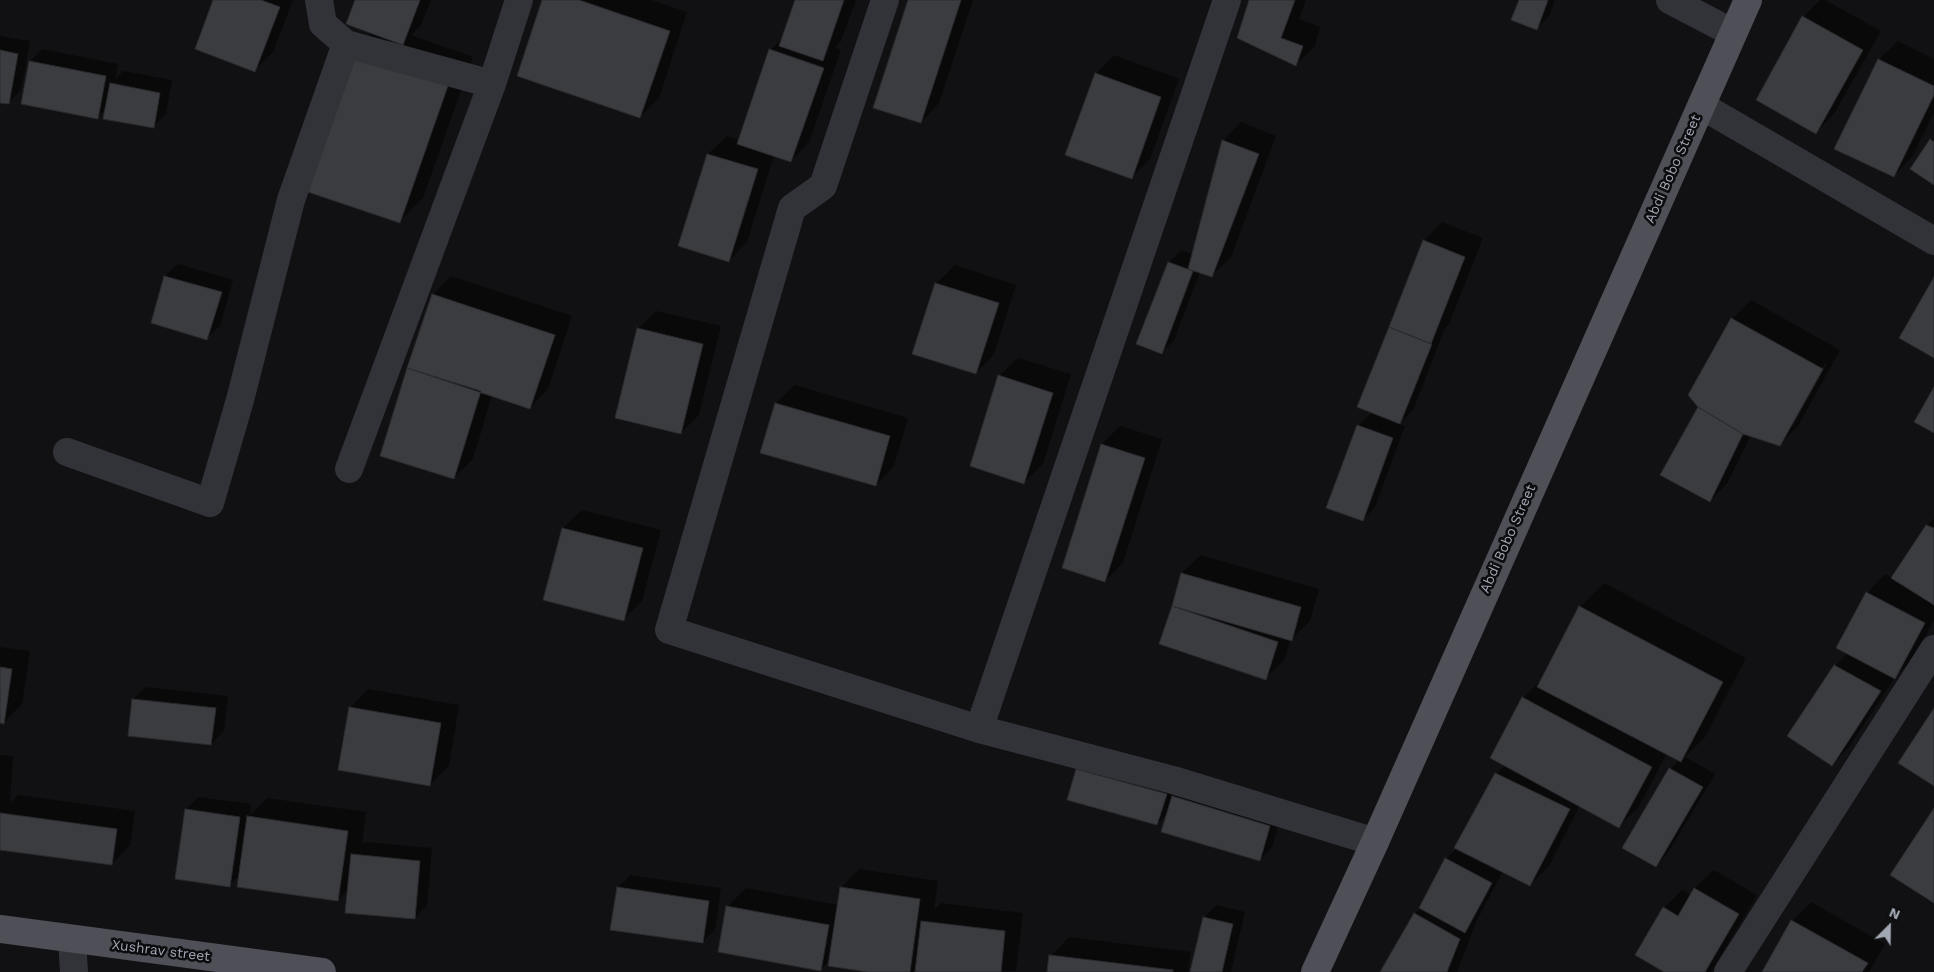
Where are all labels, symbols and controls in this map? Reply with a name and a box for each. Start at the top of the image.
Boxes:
street label: Abdi Bobo Street [1642,112,1704,226]
street label: Abdi Bobo Street [1477,482,1539,596]
north arrow [1864,902,1914,952]
text: N [1887,904,1903,923]
street label: Xushrav street [111,937,211,965]

